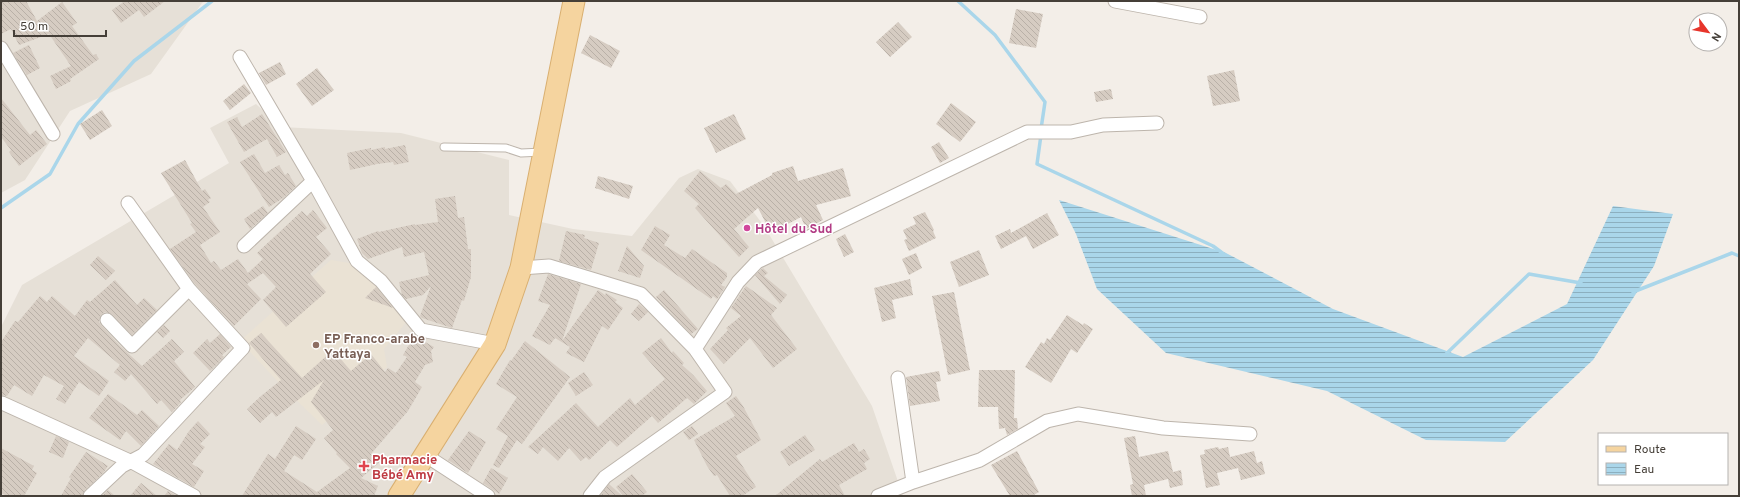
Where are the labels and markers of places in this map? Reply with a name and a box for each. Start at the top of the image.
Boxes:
place label: Hôtel du Sud [755,222,833,238]
marker: Hôtel du Sud [742,223,752,233]
place label: EP Franco-arabe Yattaya [324,332,425,363]
marker: EP Franco-arabe Yattaya [311,340,321,350]
place label: Pharmacie Bébé Amy [372,453,437,484]
marker: Pharmacie Bébé Amy [359,461,369,471]

